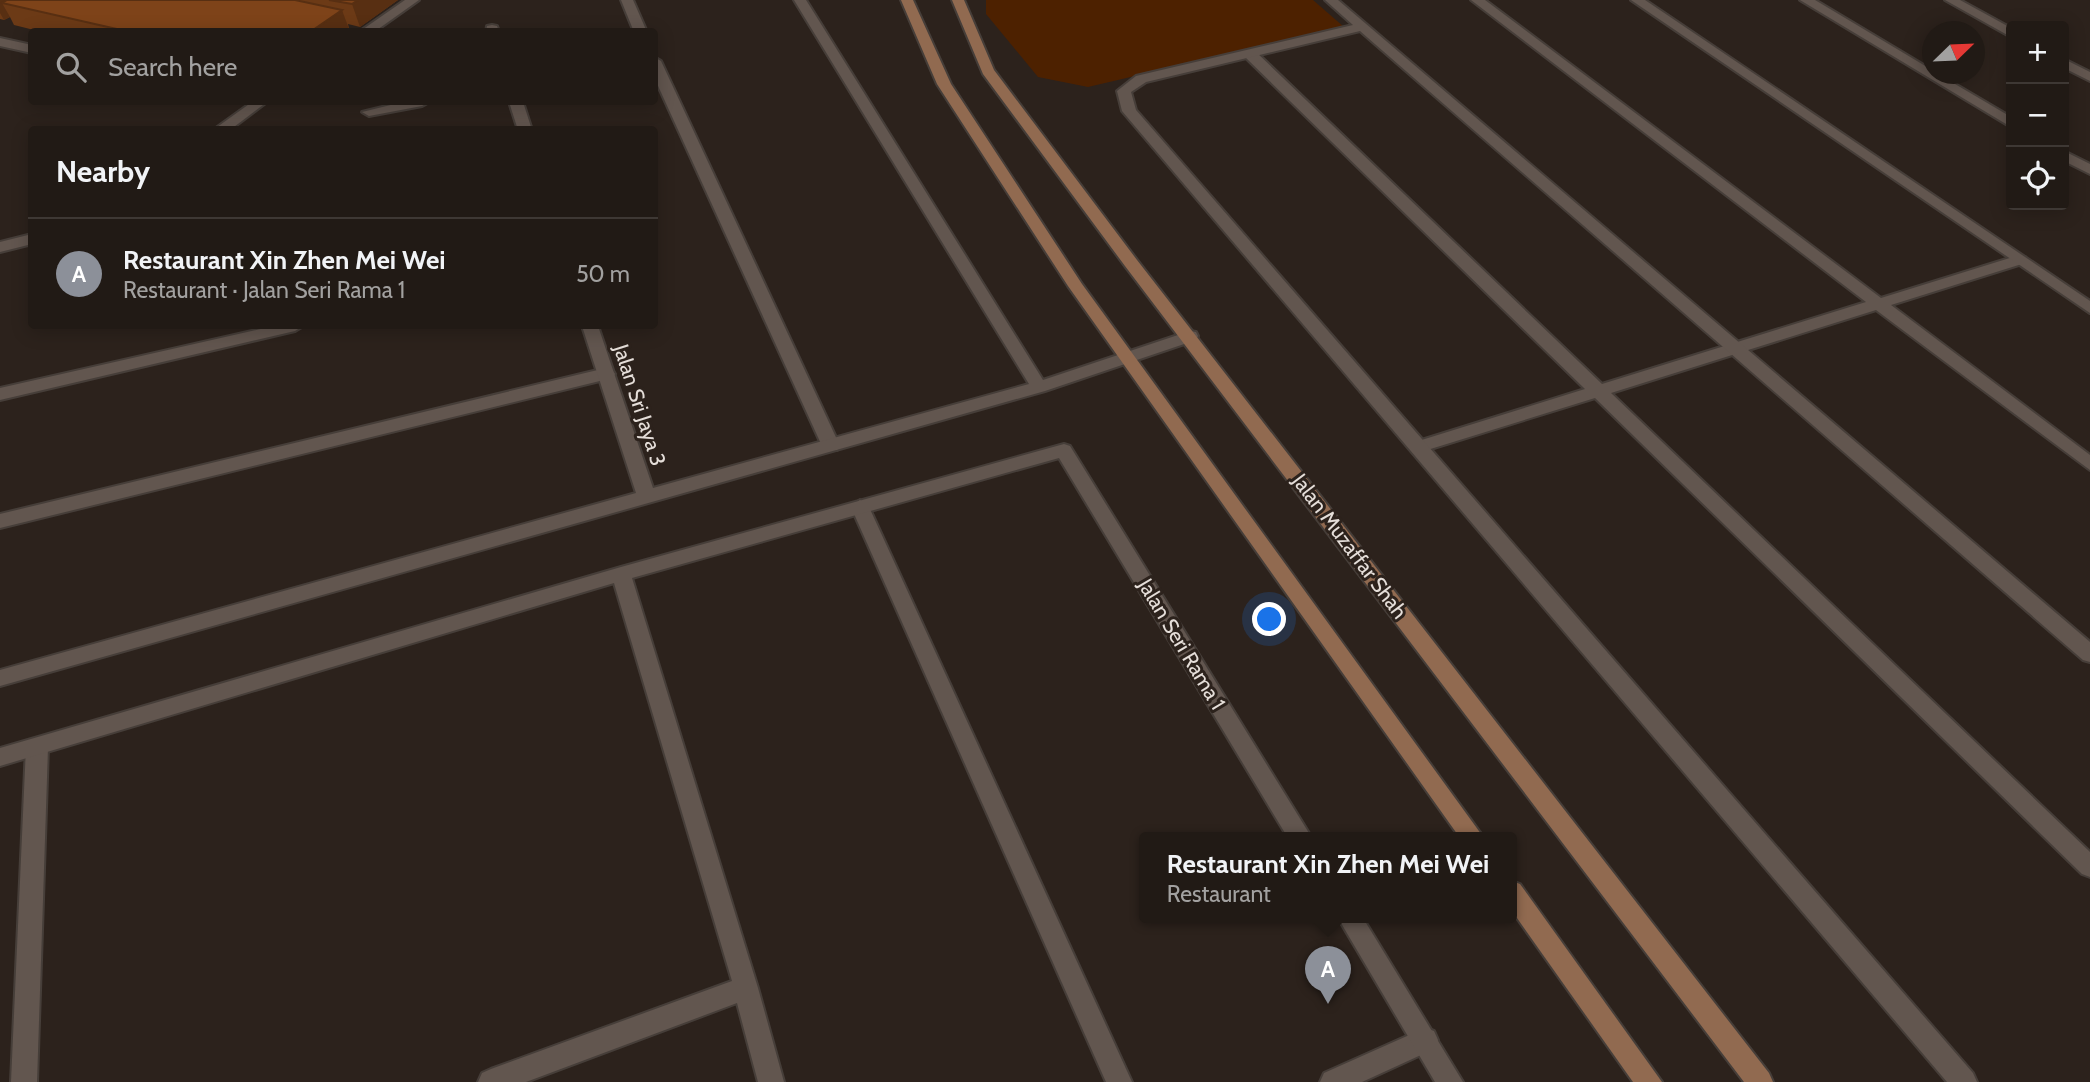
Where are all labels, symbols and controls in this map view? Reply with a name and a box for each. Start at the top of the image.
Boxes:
north arrow [1922,21,1985,84]
map controls [2006,21,2069,210]
button: + [2006,21,2069,84]
search box [28,28,658,105]
icon: search [52,48,90,86]
text: Search here [108,51,237,83]
button: − [2006,84,2069,147]
button: locate [2006,147,2069,210]
text: Nearby [56,153,150,190]
text: Restaurant Xin Zhen Mei Wei [123,244,446,276]
text: A [72,260,86,288]
text: 50 m [576,260,630,288]
text: Restaurant · Jalan Seri Rama 1 [123,276,405,304]
street label: Jalan Sri Jaya 3 [608,340,671,469]
street label: Jalan Muzaffar Shah [1287,468,1413,623]
street label: Jalan Seri Rama 1 [1133,573,1231,714]
your location [1252,602,1286,636]
popup [1139,832,1517,923]
text: Restaurant Xin Zhen Mei Wei [1167,848,1489,880]
text: Restaurant [1167,880,1271,908]
pin: A [1305,946,1351,1004]

